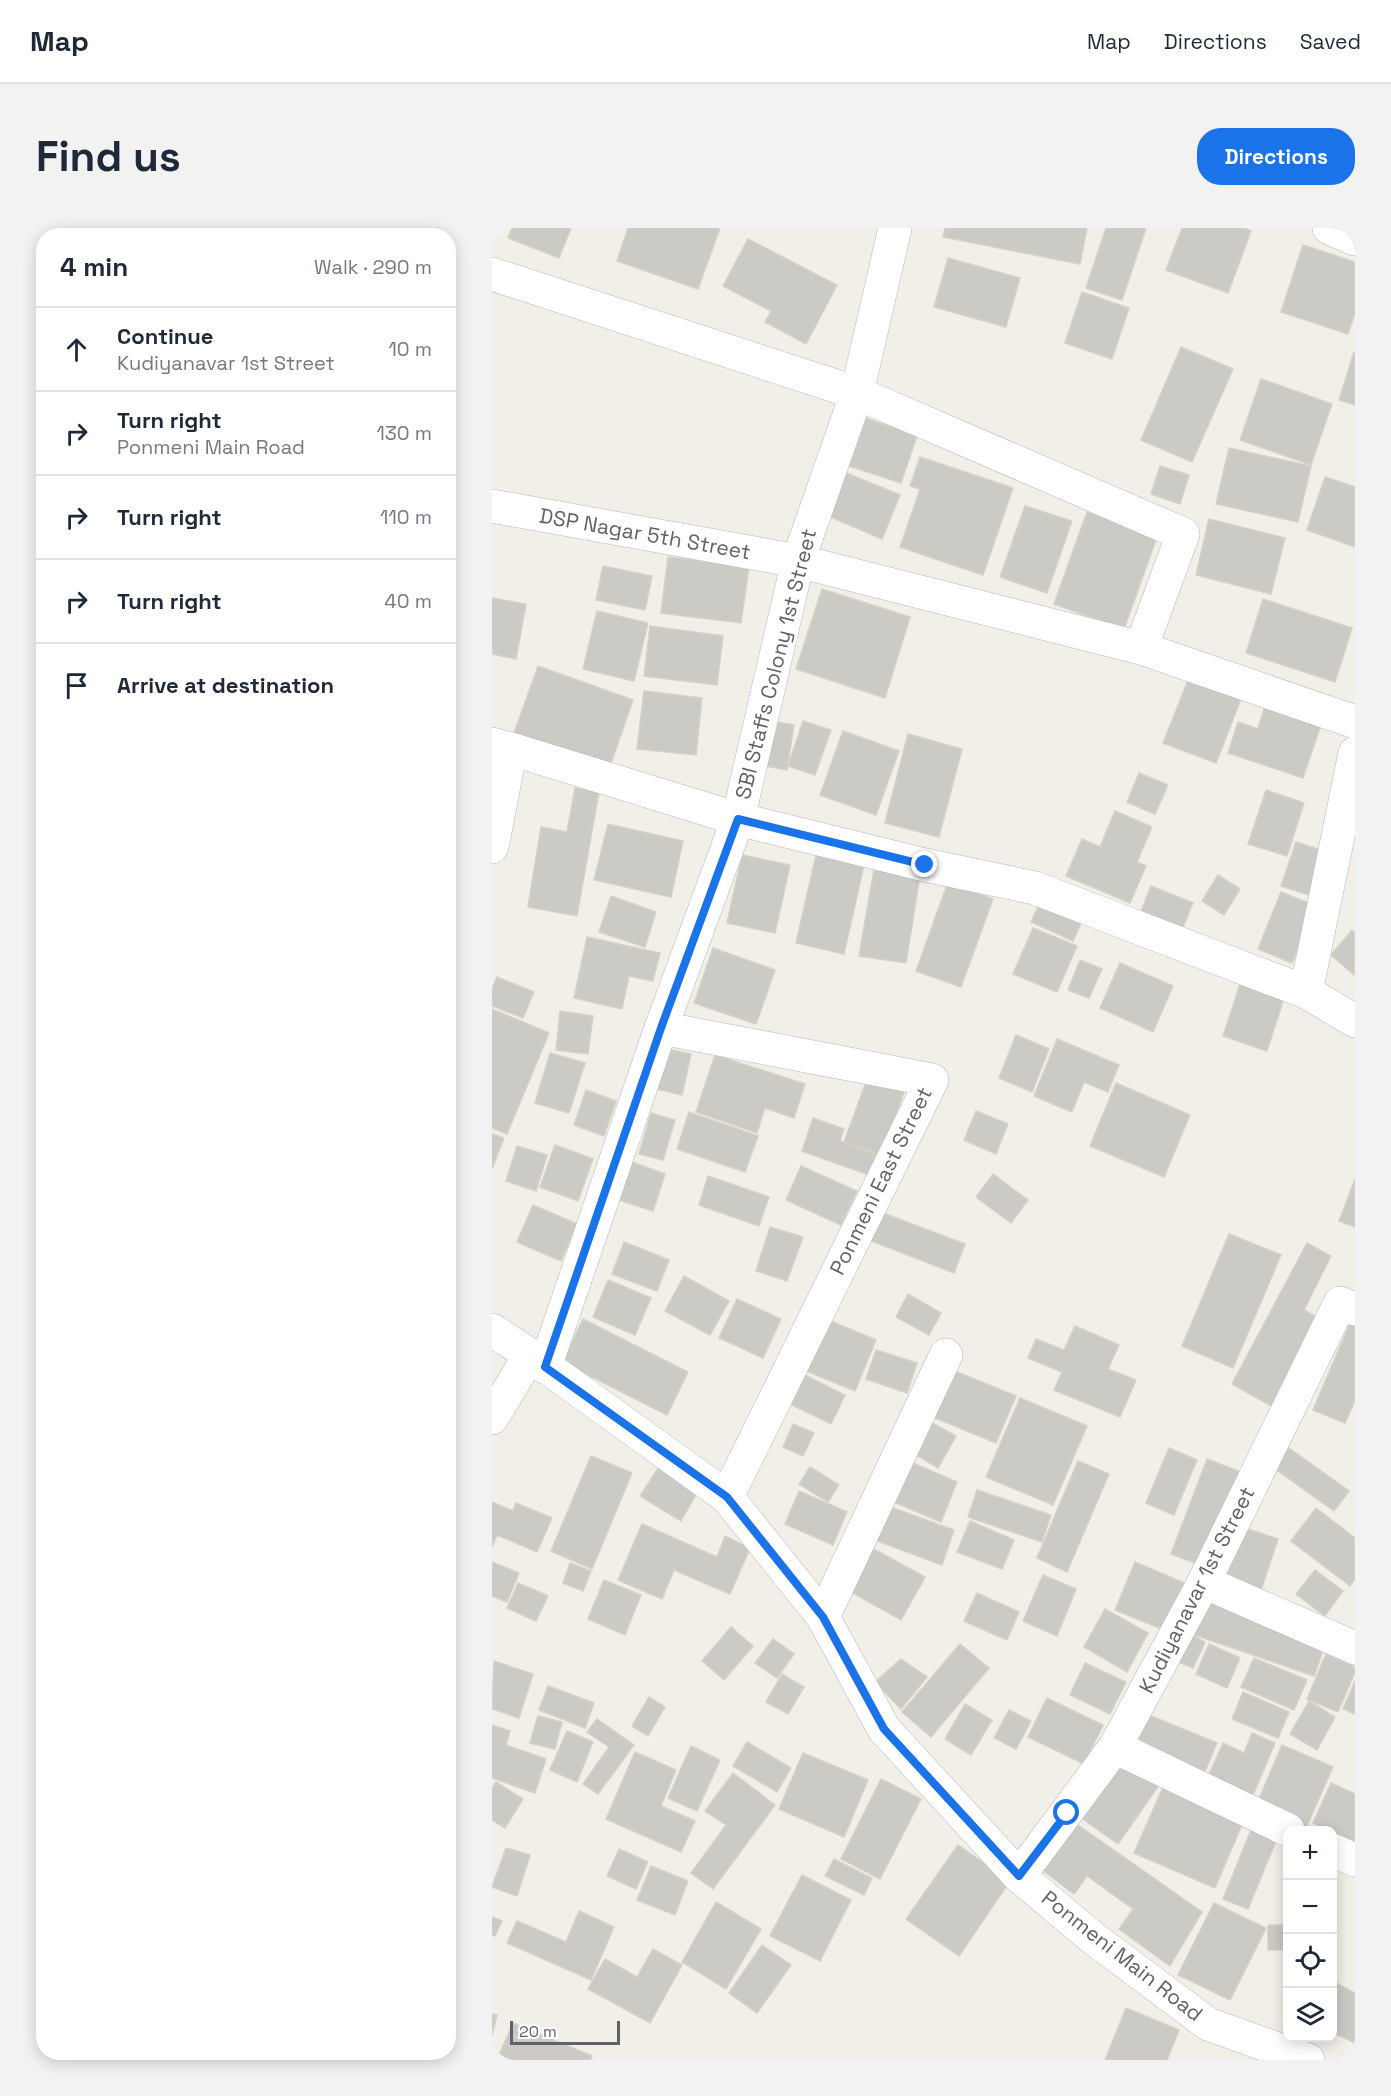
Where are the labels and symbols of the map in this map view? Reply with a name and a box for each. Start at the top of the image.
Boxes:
street label: DSP Nagar 5th Street [537,502,753,565]
street label: SBI Staffs Colony 1st Street [729,526,822,802]
route end [911,851,937,877]
street label: Ponmeni East Street [823,1082,938,1279]
street label: Kudiyanavar 1st Street [1133,1482,1260,1698]
route start [1053,1799,1079,1825]
street label: Ponmeni Main Road [1036,1884,1208,2027]
scale bar [510,2018,620,2046]

